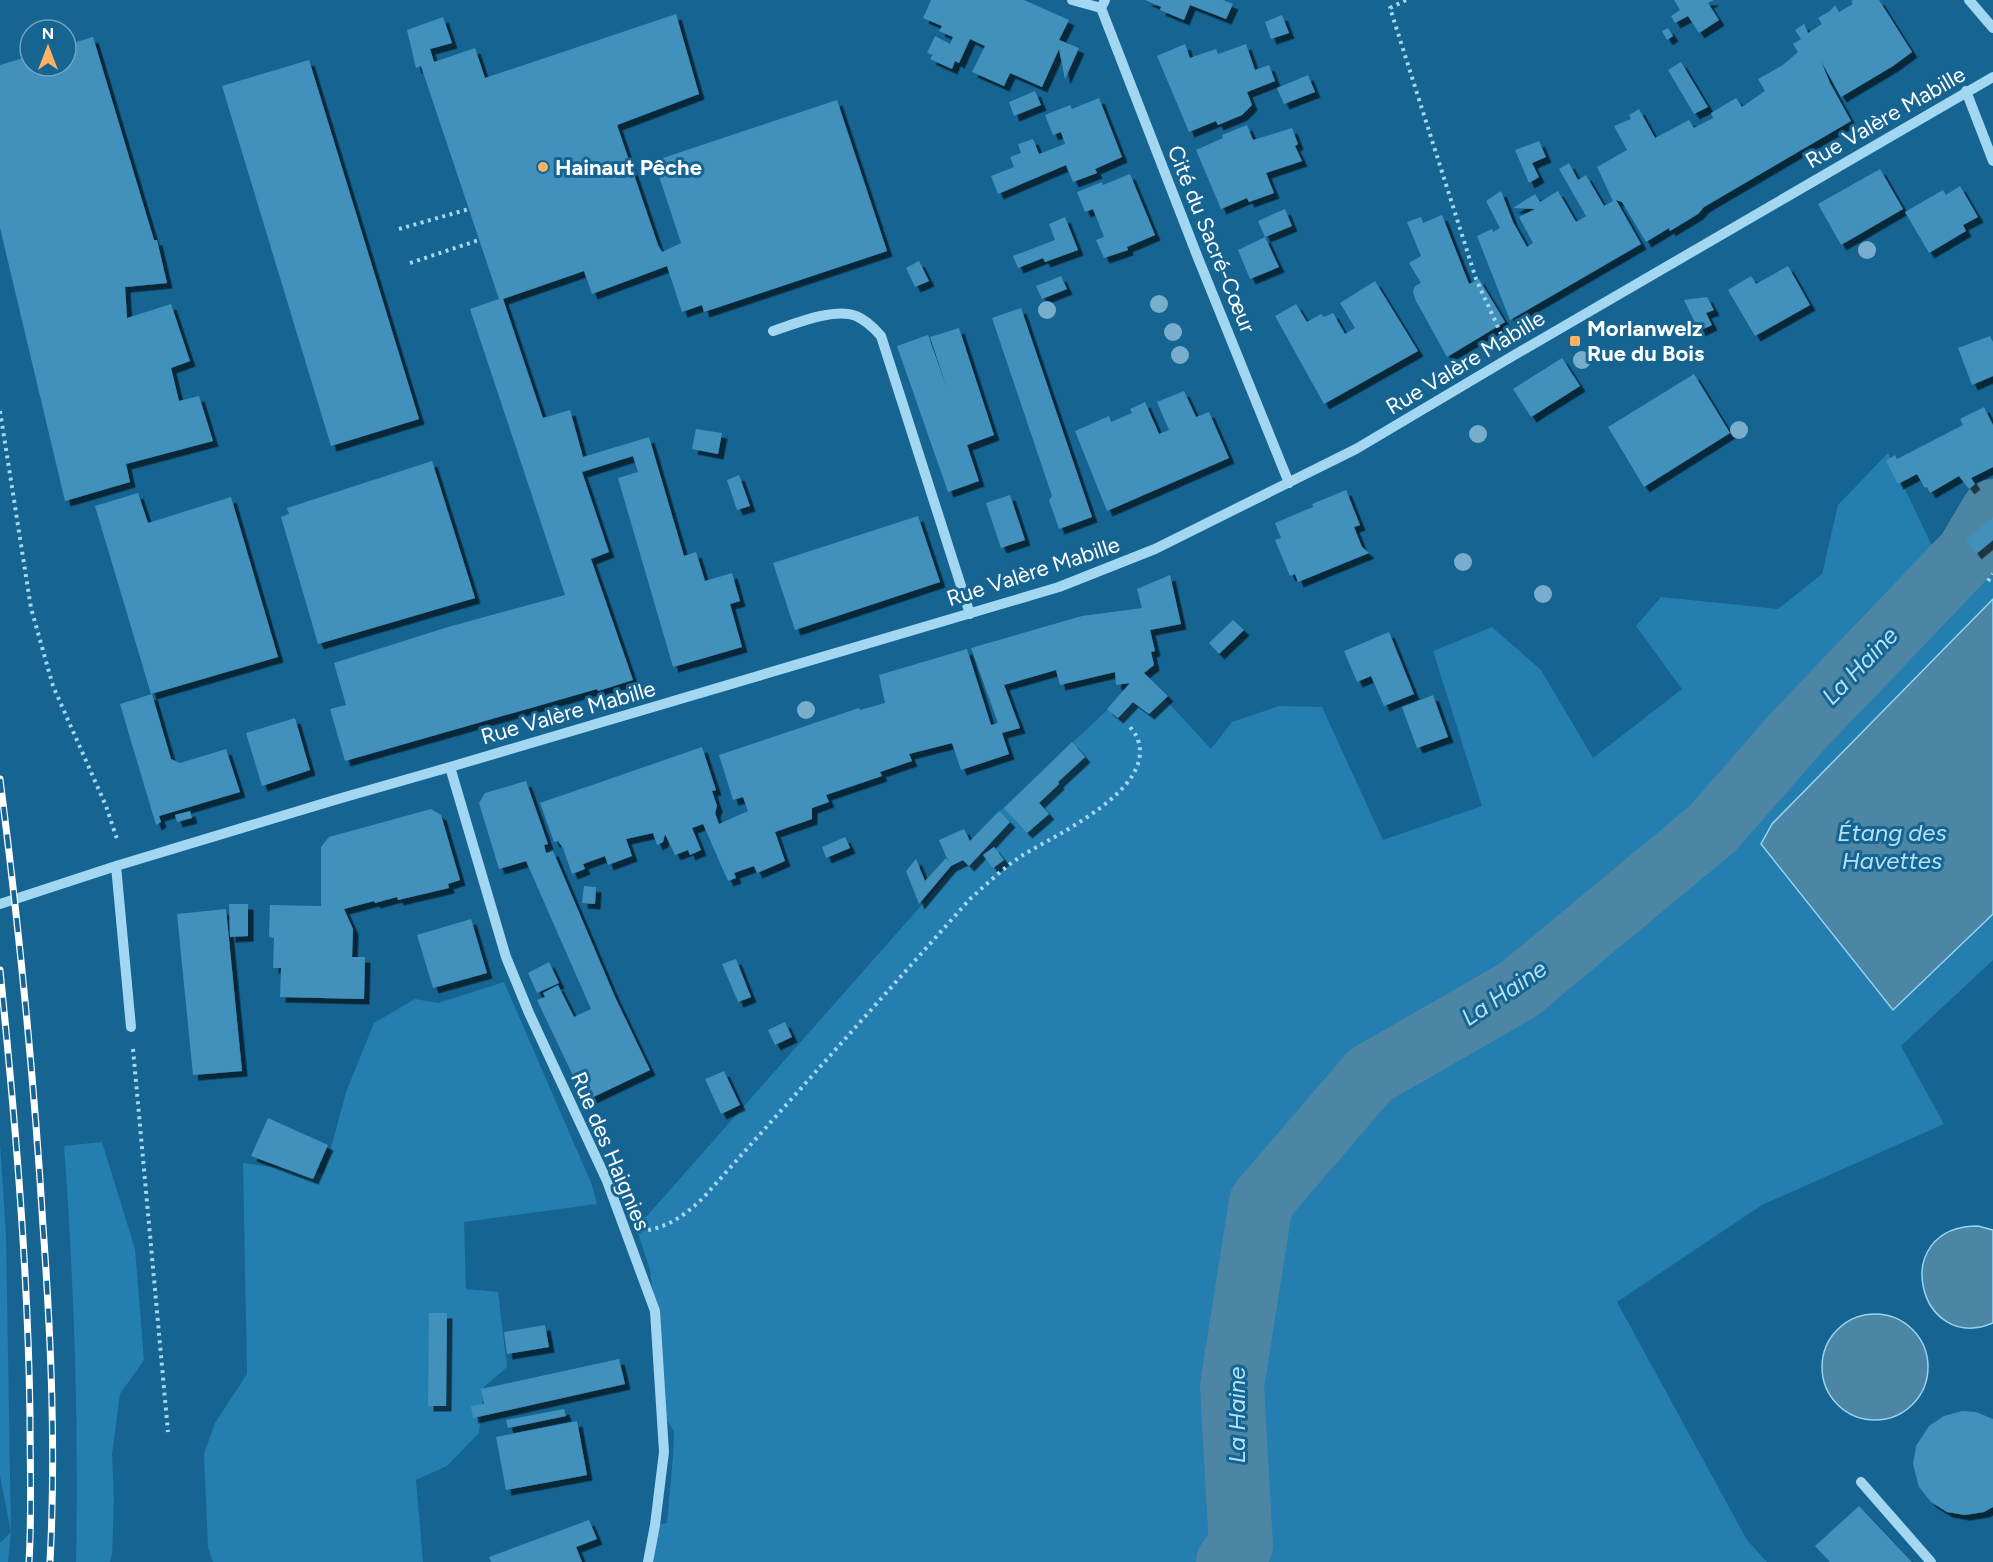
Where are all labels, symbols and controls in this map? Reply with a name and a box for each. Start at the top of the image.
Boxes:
north arrow [18,18,78,78]
text: N [42,24,54,43]
street label: Rue Valère Mabille [1800,61,1970,174]
street label: Cité du Sacré-Cœur [1162,141,1262,337]
place label: Hainaut Pêche [555,154,702,181]
marker: Hainaut Pêche [536,160,550,174]
street label: Rue Valère Mabille [1381,304,1550,420]
place label: Morlanwelz Rue du Bois [1587,315,1704,367]
marker: Morlanwelz Rue du Bois [1568,334,1582,348]
street label: Rue Valère Mabille [943,531,1123,612]
water label: La Haine [1816,621,1904,711]
street label: Rue Valère Mabille [478,675,659,750]
water label: Étang des Havettes [1837,818,1947,875]
water label: La Haine [1456,954,1552,1032]
street label: Rue des Haignies [565,1068,656,1234]
water label: La Haine [1222,1367,1251,1463]

